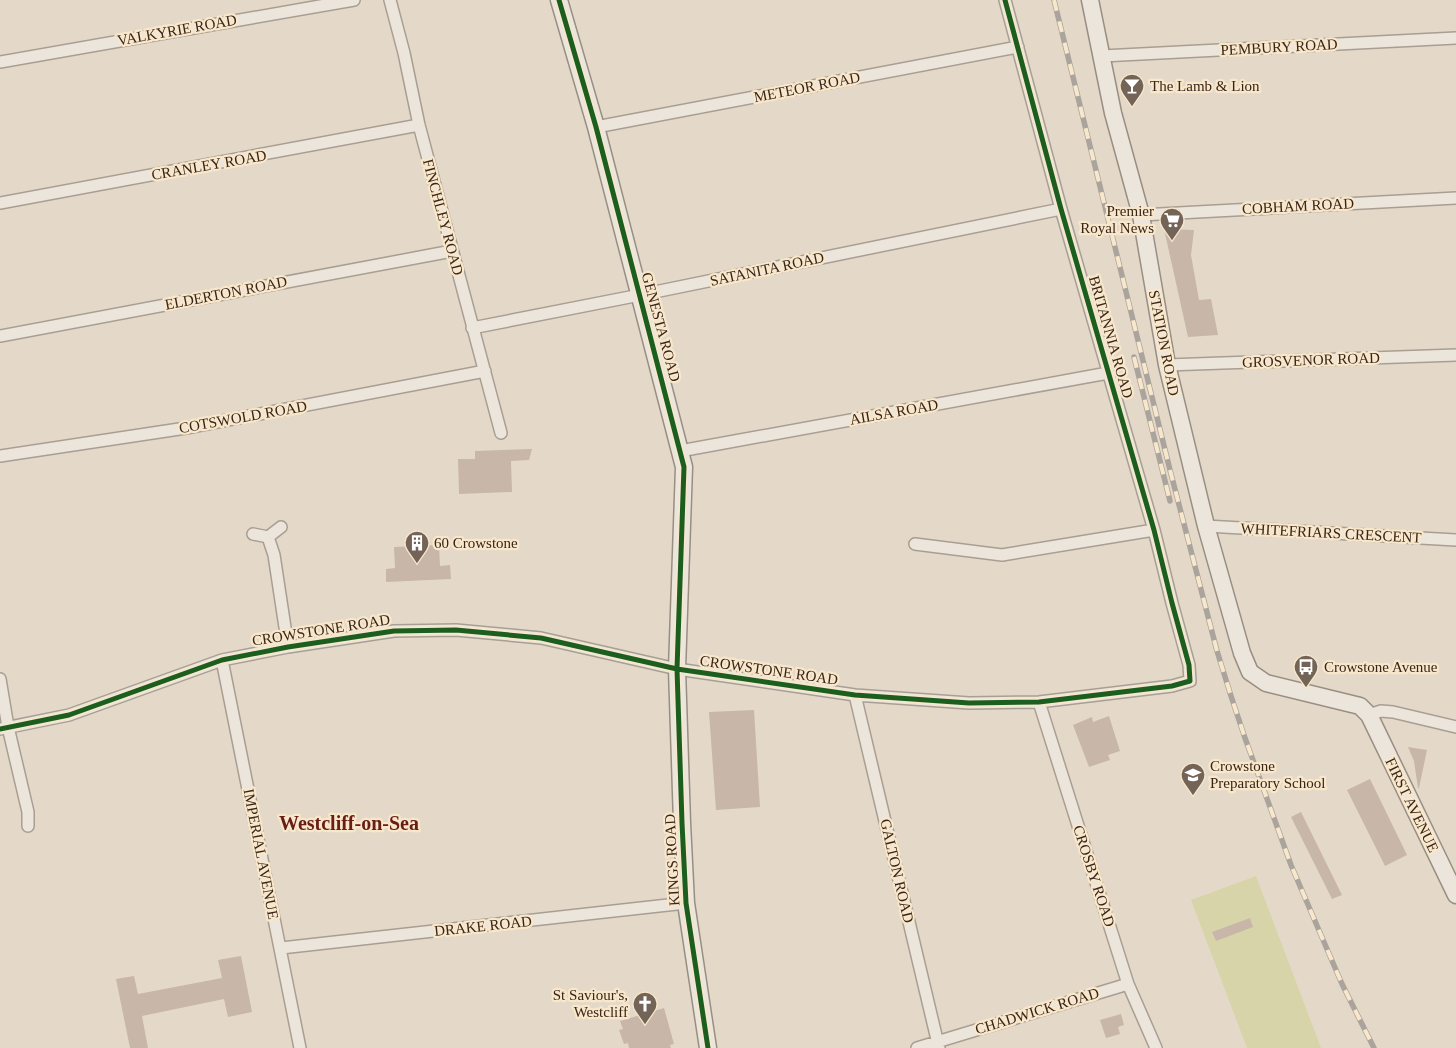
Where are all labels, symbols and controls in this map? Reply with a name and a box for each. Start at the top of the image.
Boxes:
street label: VALKYRIE ROAD [116,12,238,48]
street label: PEMBURY ROAD [1220,36,1338,58]
street label: METEOR ROAD [753,69,862,105]
bar icon: The Lamb & Lion [1119,73,1145,107]
place label: The Lamb & Lion [1150,78,1260,94]
street label: CRANLEY ROAD [150,147,268,183]
street label: FINCHLEY ROAD [420,157,466,277]
street label: COBHAM ROAD [1242,195,1355,217]
place label: Premier Royal News [1080,203,1154,236]
supermarket icon: Premier Royal News [1159,207,1185,241]
street label: SATANITA ROAD [708,249,826,289]
street label: GENESTA ROAD [639,271,683,384]
street label: ELDERTON ROAD [163,273,289,313]
street label: BRITANNIA ROAD [1086,274,1136,400]
street label: STATION ROAD [1146,289,1182,397]
street label: GROSVENOR ROAD [1242,350,1380,370]
street label: AILSA ROAD [848,396,940,428]
street label: COTSWOLD ROAD [178,398,308,436]
street label: WHITEFRIARS CRESCENT [1240,520,1422,546]
building icon: 60 Crowstone [404,530,430,564]
place label: 60 Crowstone [434,535,518,551]
street label: CROWSTONE ROAD [251,611,391,649]
street label: CROWSTONE ROAD [699,652,839,688]
bus stop icon: Crowstone Avenue [1293,654,1319,688]
place label: Crowstone Avenue [1324,659,1438,675]
street label: FIRST AVENUE [1382,755,1442,855]
place label: Crowstone Preparatory School [1210,758,1325,791]
school or university icon: Crowstone Preparatory School [1180,762,1206,796]
street label: IMPERIAL AVENUE [240,787,282,921]
district label: Westcliff-on-Sea [279,812,419,834]
street label: KINGS ROAD [662,813,682,906]
street label: GALTON ROAD [877,817,917,925]
street label: CROSBY ROAD [1070,823,1118,929]
street label: DRAKE ROAD [433,913,533,939]
street label: CHADWICK ROAD [973,984,1101,1037]
place label: St Saviour's, Westcliff [553,987,628,1020]
church icon: St Saviour's, Westcliff [632,991,658,1025]

